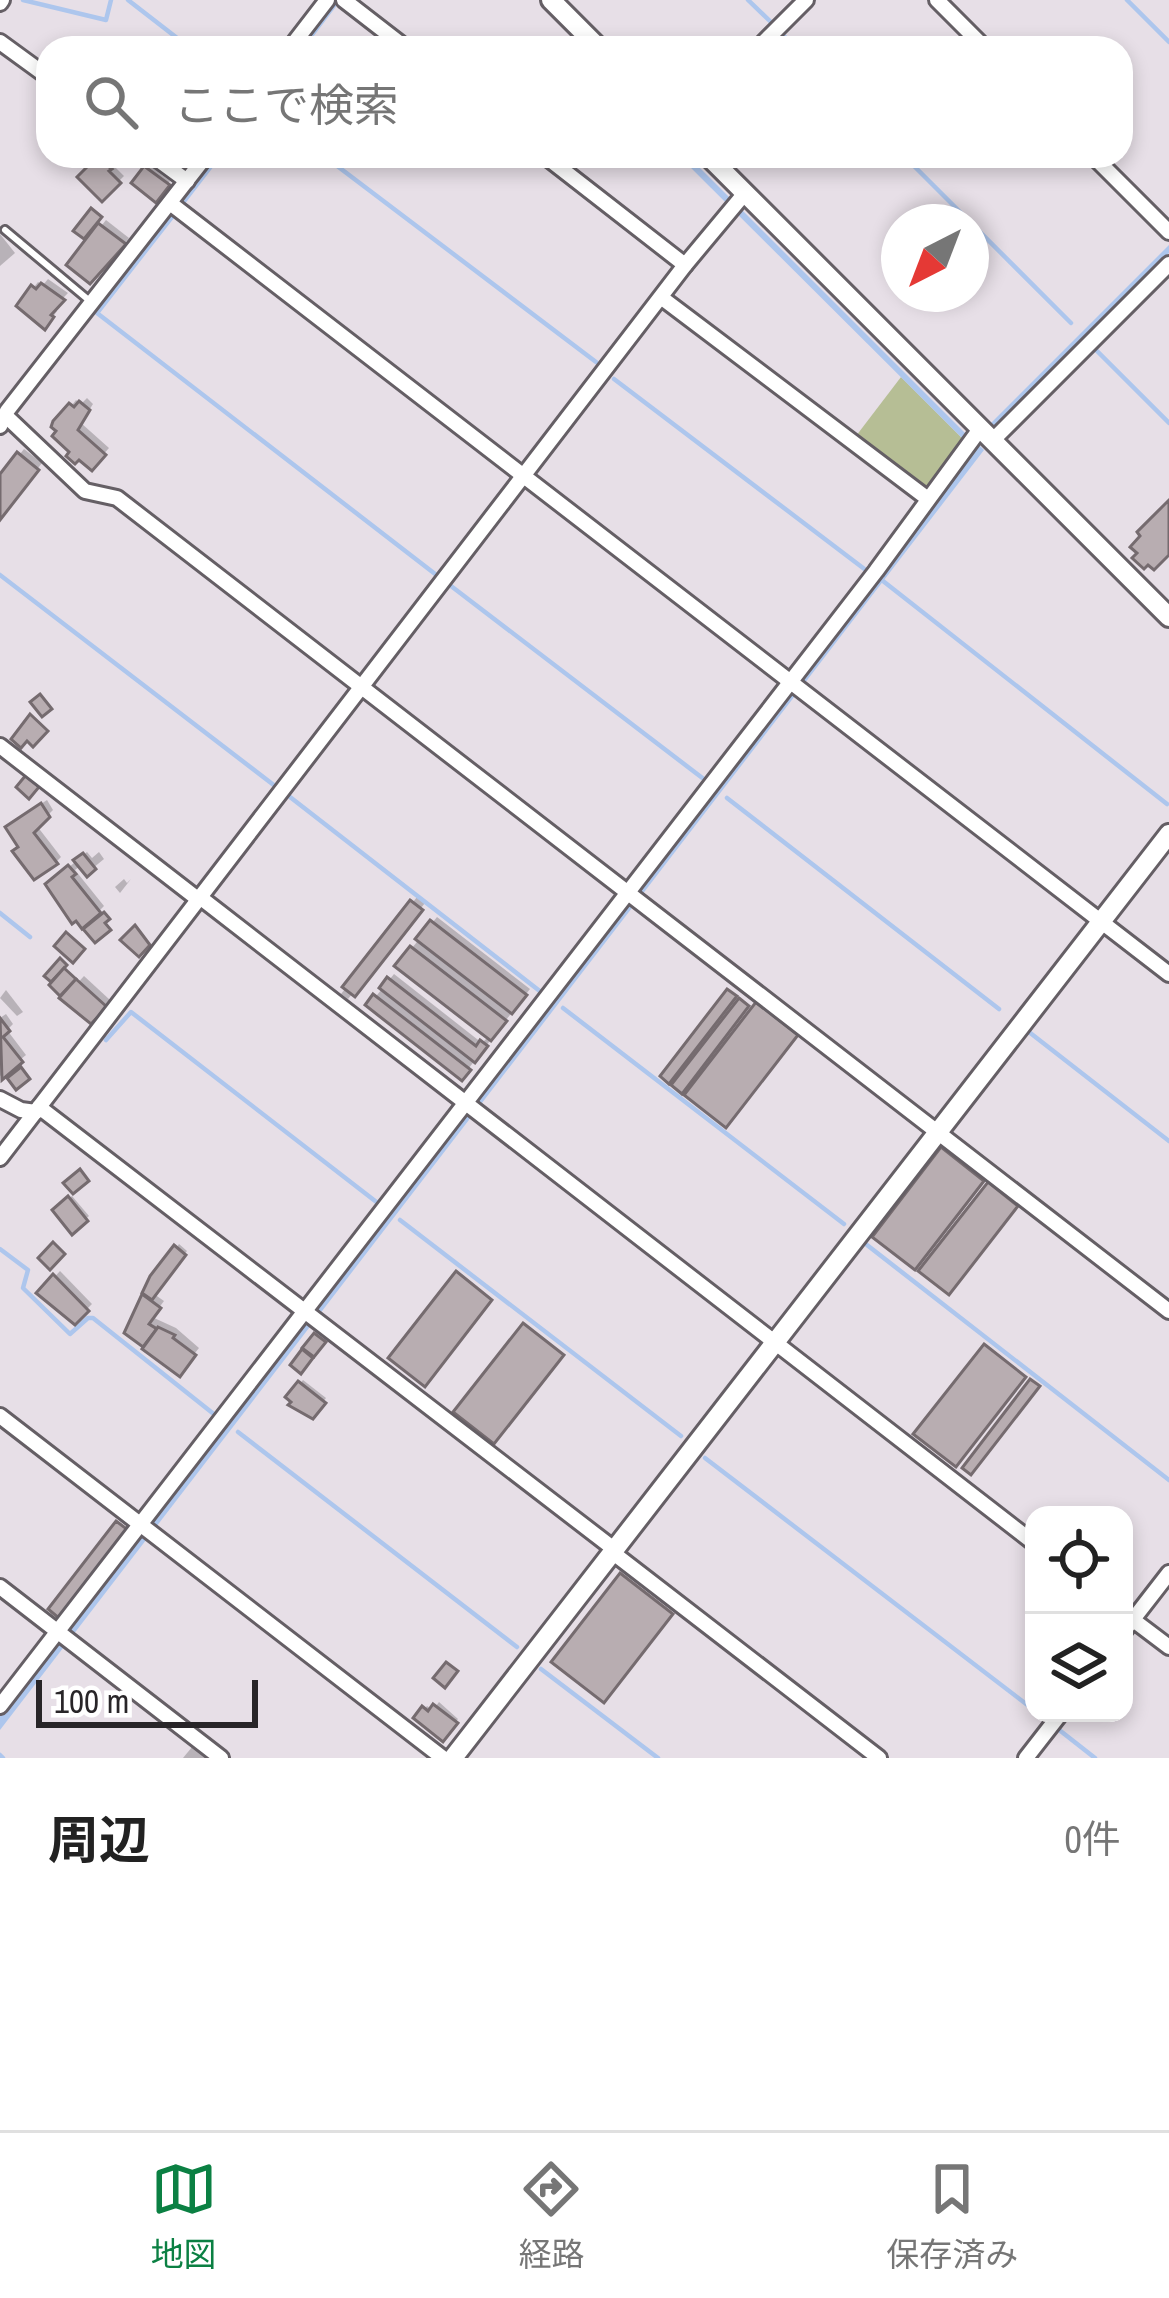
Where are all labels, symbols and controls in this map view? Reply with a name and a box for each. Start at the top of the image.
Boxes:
search box [36,36,1133,168]
icon: search [78,69,144,135]
text: ここで検索 [174,74,399,135]
north arrow [881,204,989,312]
map controls [1025,1506,1133,1722]
button: locate [1025,1506,1133,1614]
button: layers [1025,1614,1133,1722]
scale bar [36,1674,258,1727]
text: 100 m [54,1679,129,1723]
text: 周辺 [48,1805,150,1874]
text: 0件 [1064,1813,1121,1865]
tab: 地図 [151,2156,217,2276]
tab: 経路 [518,2156,584,2276]
tab: 保存済み [886,2156,1018,2276]

